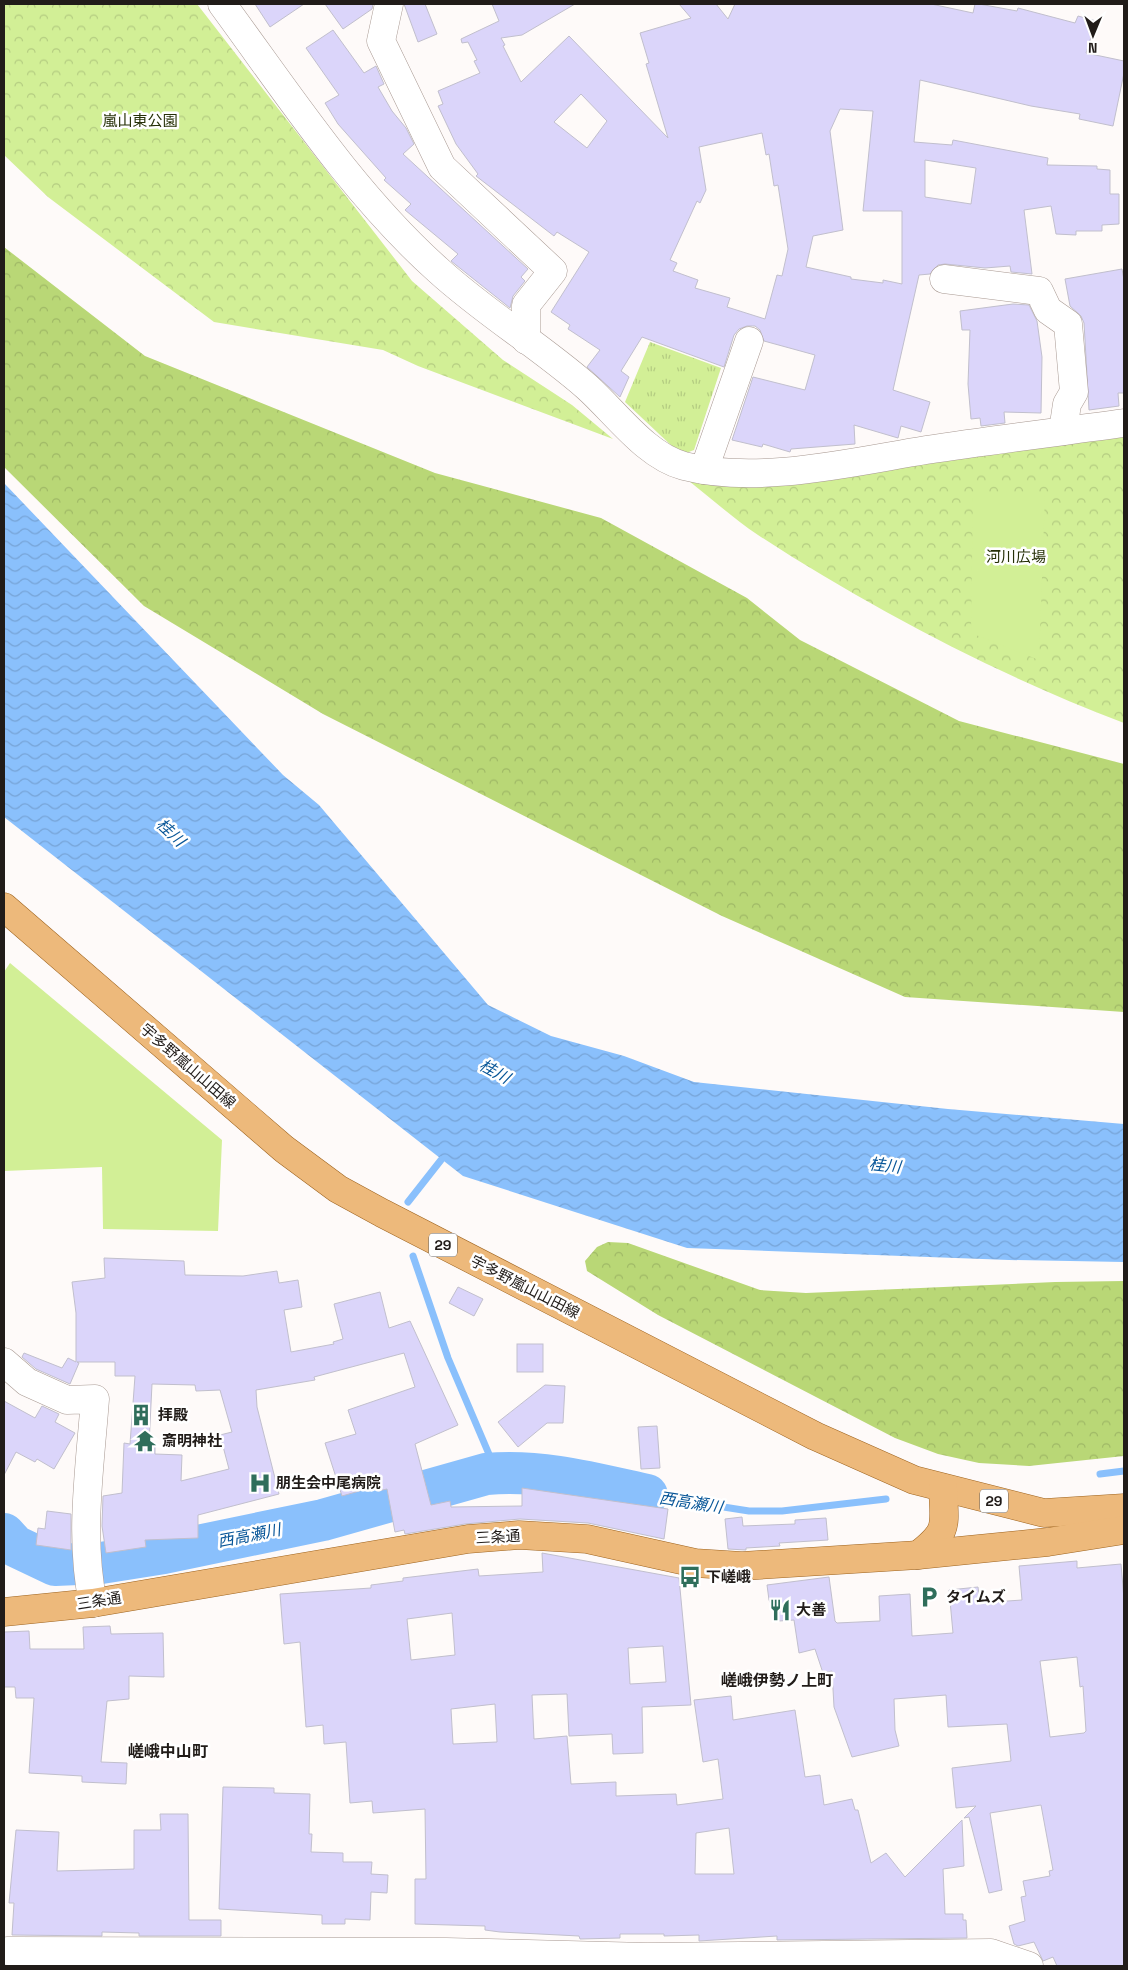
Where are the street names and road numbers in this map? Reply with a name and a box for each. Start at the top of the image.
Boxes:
street label: 宇多野嵐山山田線 [137,1019,240,1112]
road number: 29 [429,1234,457,1256]
street label: 宇多野嵐山山田線 [467,1251,583,1322]
road number: 29 [980,1490,1008,1512]
street label: 三条通 [475,1526,521,1547]
street label: 三条通 [75,1588,123,1613]

